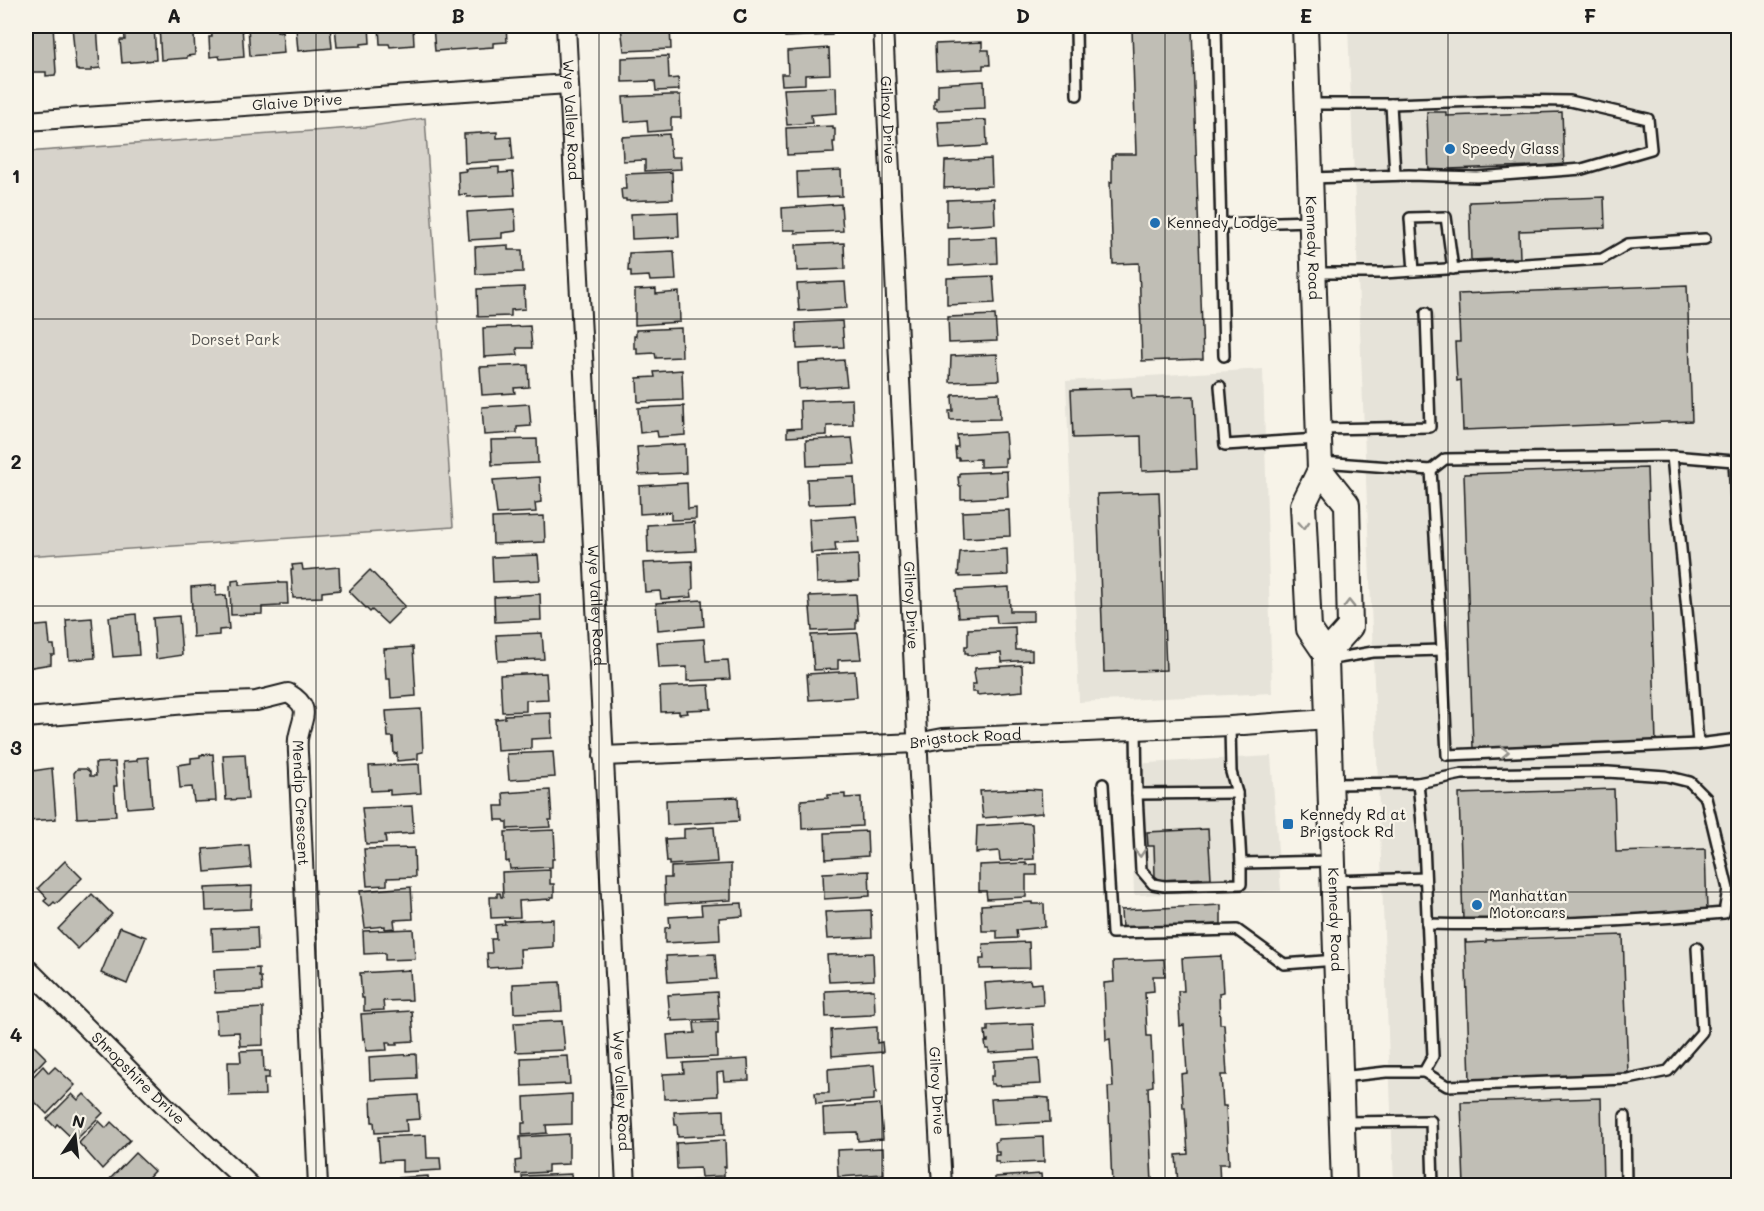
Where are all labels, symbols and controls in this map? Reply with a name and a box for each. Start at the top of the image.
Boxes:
text: A [167,2,181,28]
text: B [451,2,465,28]
text: C [733,2,748,28]
text: D [1016,2,1030,28]
text: E [1300,2,1312,28]
text: F [1584,2,1597,28]
street label: Wye Valley Road [559,59,585,181]
street label: Gilroy Drive [876,75,901,164]
street label: Glaive Drive [251,88,343,115]
place label: Speedy Glass [1462,138,1559,158]
marker: Speedy Glass [1443,142,1457,156]
text: 1 [12,162,20,188]
street label: Kennedy Road [1302,196,1325,300]
place label: Kennedy Lodge [1167,212,1278,232]
marker: Kennedy Lodge [1148,216,1162,230]
park label: Dorset Park [191,329,279,349]
text: 2 [10,448,22,474]
one-way arrow [1298,520,1311,529]
street label: Wye Valley Road [584,544,610,666]
street label: Gilroy Drive [900,561,924,650]
one-way arrow [1343,600,1356,609]
street label: Brigstock Road [909,724,1022,752]
text: 3 [10,734,22,760]
street label: Mendip Crescent [289,740,314,866]
one-way arrow [1501,746,1510,759]
place label: Kennedy Rd at Brigstock Rd [1300,804,1406,841]
marker: Kennedy Rd at Brigstock Rd [1281,817,1295,831]
one-way arrow [1133,848,1146,857]
street label: Kennedy Road [1324,867,1348,972]
place label: Manhattan Motorcars [1489,885,1567,922]
marker: Manhattan Motorcars [1470,898,1484,912]
text: 4 [10,1021,23,1047]
street label: Shropshire Drive [87,1027,190,1129]
street label: Wye Valley Road [609,1030,635,1151]
street label: Gilroy Drive [925,1046,950,1135]
north arrow [45,1106,105,1166]
text: N [70,1109,87,1133]

